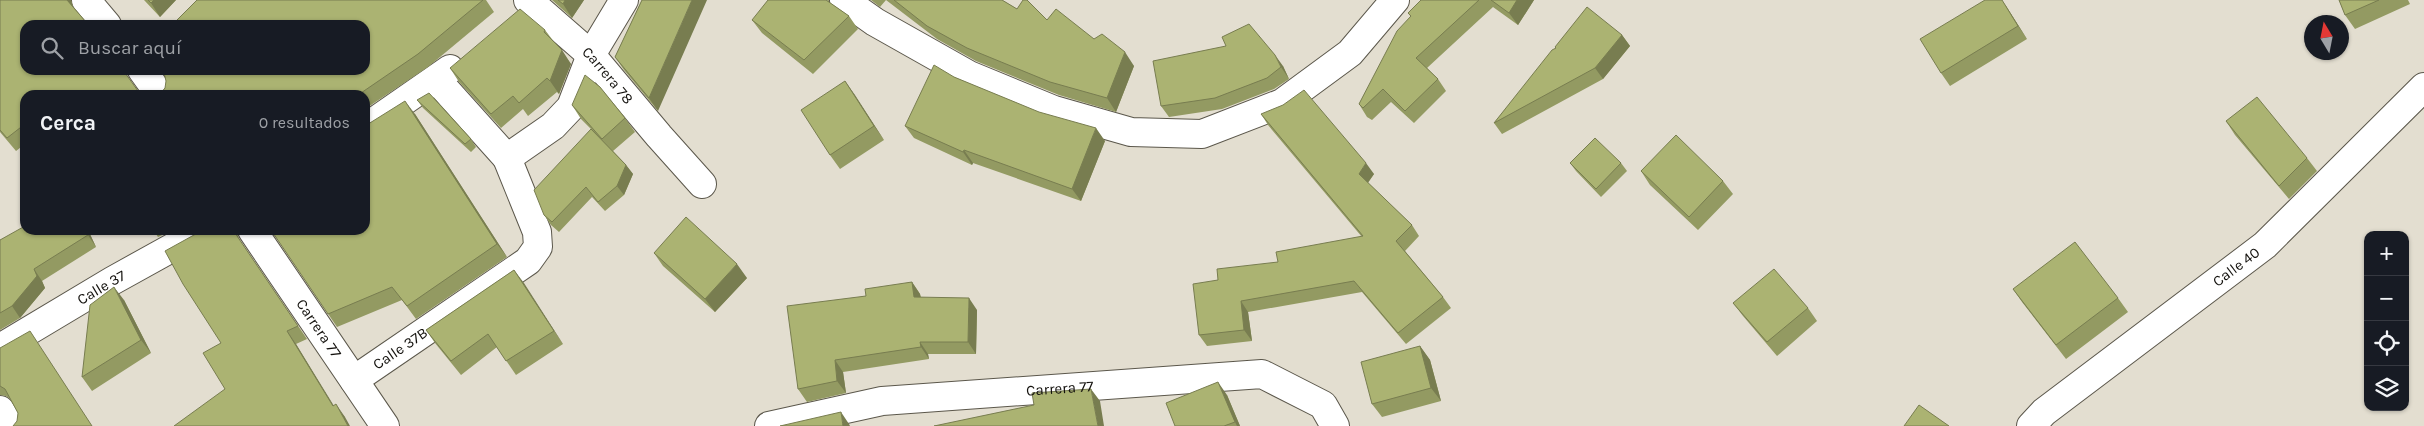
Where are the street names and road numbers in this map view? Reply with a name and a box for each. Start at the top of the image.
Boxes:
street label: Carrera 78 [579,43,637,108]
street label: Calle 40 [2209,243,2263,290]
street label: Calle 37 [74,266,129,309]
street label: Carrera 77 [292,296,345,361]
street label: Calle 37B [369,323,431,373]
street label: Carrera 77 [1026,377,1094,400]

